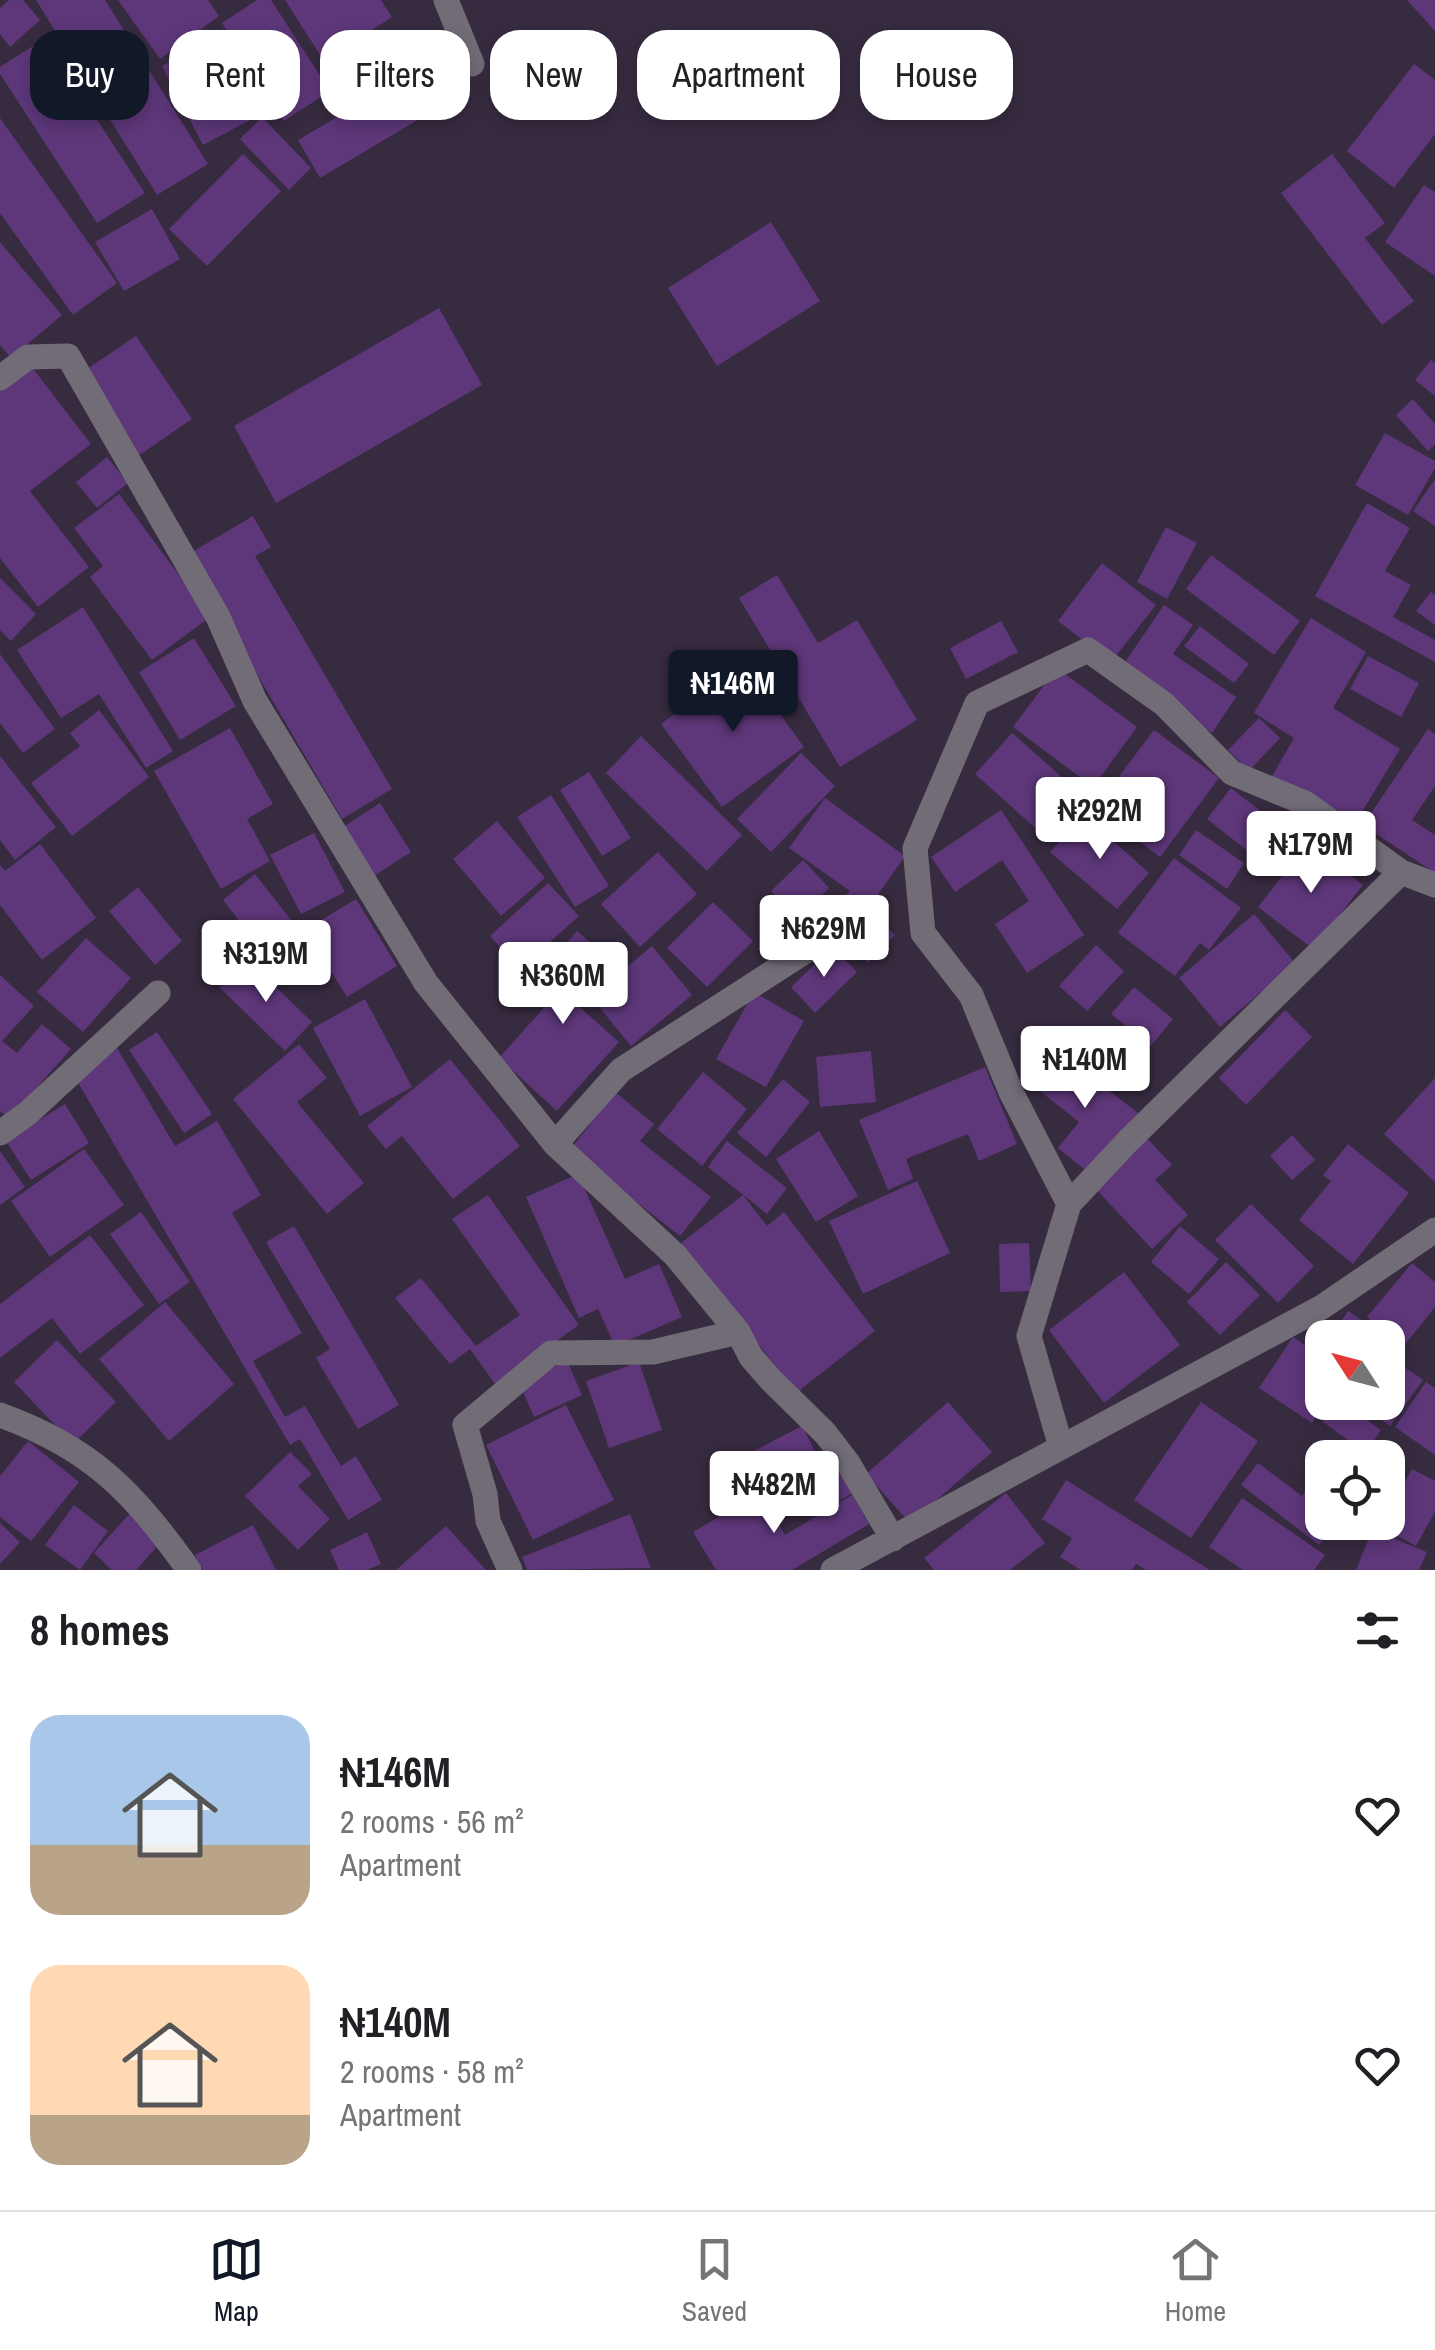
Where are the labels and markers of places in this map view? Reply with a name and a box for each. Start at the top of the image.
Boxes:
pin: ₦146M [663,650,803,735]
pin: ₦292M [1030,777,1170,862]
pin: ₦179M [1241,811,1381,896]
pin: ₦629M [754,895,894,980]
pin: ₦319M [196,920,336,1005]
pin: ₦360M [493,942,633,1027]
pin: ₦140M [1015,1026,1155,1111]
pin: ₦482M [704,1451,844,1536]

